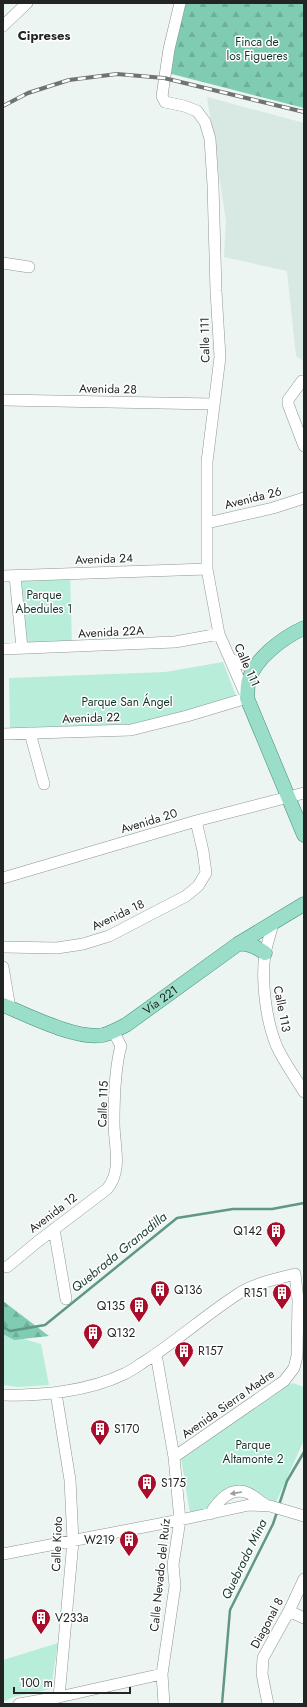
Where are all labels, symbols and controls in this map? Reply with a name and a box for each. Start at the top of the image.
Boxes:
district label: Cipreses [18,26,70,45]
park label: Finca de los Figueres [226,33,288,65]
street label: Calle 111 [196,317,214,363]
street label: Avenida 28 [79,379,137,399]
street label: Avenida 26 [223,482,283,514]
street label: Avenida 24 [75,549,133,569]
park label: Parque Abedules 1 [16,586,72,618]
street label: Avenida 22A [78,621,144,643]
street label: Calle 111 [230,641,264,689]
park label: Parque San Ángel [81,693,173,711]
street label: Avenida 22 [62,708,120,728]
street label: Avenida 20 [119,804,179,838]
street label: Avenida 18 [89,895,147,935]
street label: Vía 221 [139,981,182,1019]
street label: Calle 113 [269,984,295,1034]
street label: Calle 115 [93,1080,113,1128]
street label: Avenida 12 [25,1189,81,1237]
water label: Quebrada Granadilla [67,1207,171,1297]
building icon: Q142 [265,1220,287,1248]
place label: Q142 [233,1222,262,1240]
building icon: Q136 [149,1279,171,1307]
place label: Q136 [174,1281,202,1299]
building icon: R151 [271,1282,293,1310]
place label: R151 [244,1284,268,1302]
building icon: Q135 [128,1295,150,1323]
place label: Q135 [97,1297,125,1315]
building icon: Q132 [82,1322,104,1350]
place label: Q132 [107,1324,135,1342]
building icon: R157 [173,1340,195,1368]
place label: R157 [198,1342,224,1360]
street label: Avenida Sierra Madre [178,1365,278,1443]
building icon: S170 [89,1418,111,1446]
place label: S170 [114,1420,139,1438]
park label: Parque Altamonte 2 [222,1436,284,1468]
building icon: S175 [136,1472,158,1500]
place label: S175 [161,1474,186,1492]
one-way arrow [230,1491,242,1497]
street label: Calle Kioto [47,1516,67,1572]
water label: Quebrada Mina [216,1516,272,1602]
street label: Calle Nevado del Ruíz [145,1517,175,1632]
building icon: W219 [118,1529,140,1557]
place label: W219 [84,1531,115,1549]
street label: Diagonal 8 [246,1594,288,1652]
building icon: V233a [30,1607,52,1635]
place label: V233a [55,1609,89,1627]
scale bar [14,1669,130,1695]
text: 100 m [20,1674,53,1692]

